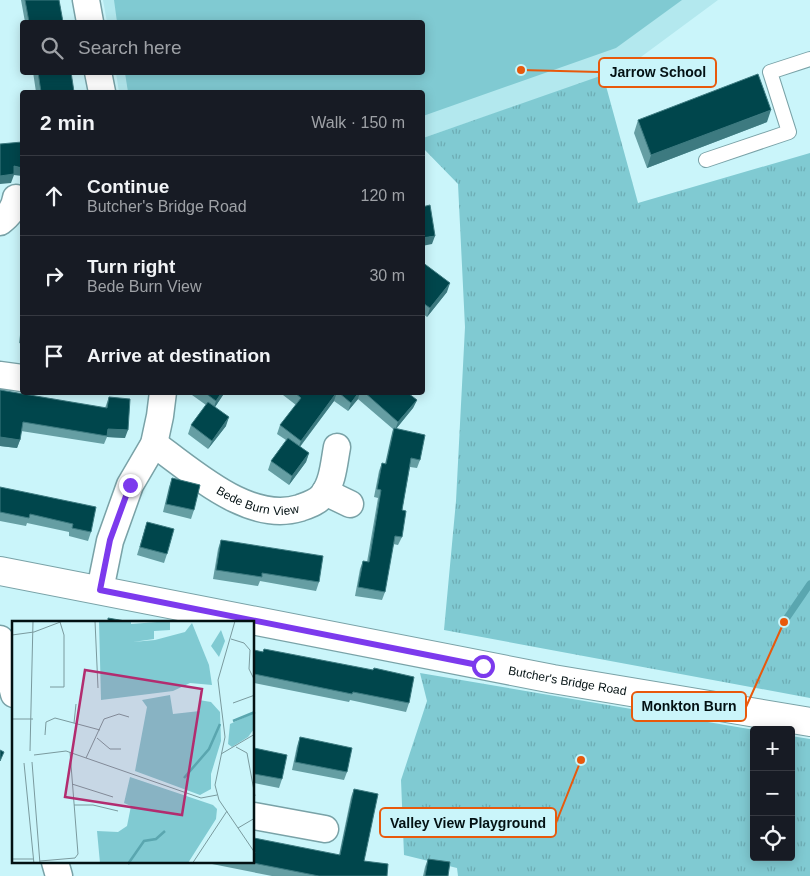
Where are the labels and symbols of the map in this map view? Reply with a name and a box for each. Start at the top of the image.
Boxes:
callout: Jarrow School [599,58,716,87]
text: Jarrow School [610,64,706,80]
route end [119,474,142,497]
street label: Bede Burn View [214,483,301,518]
inset map [12,621,255,864]
route start [472,655,495,678]
street label: Butcher's Bridge Road [507,663,628,698]
callout: Monkton Burn [632,692,746,721]
text: Monkton Burn [642,698,736,714]
callout: Valley View Playground [380,808,556,837]
text: Valley View Playground [390,815,546,831]

